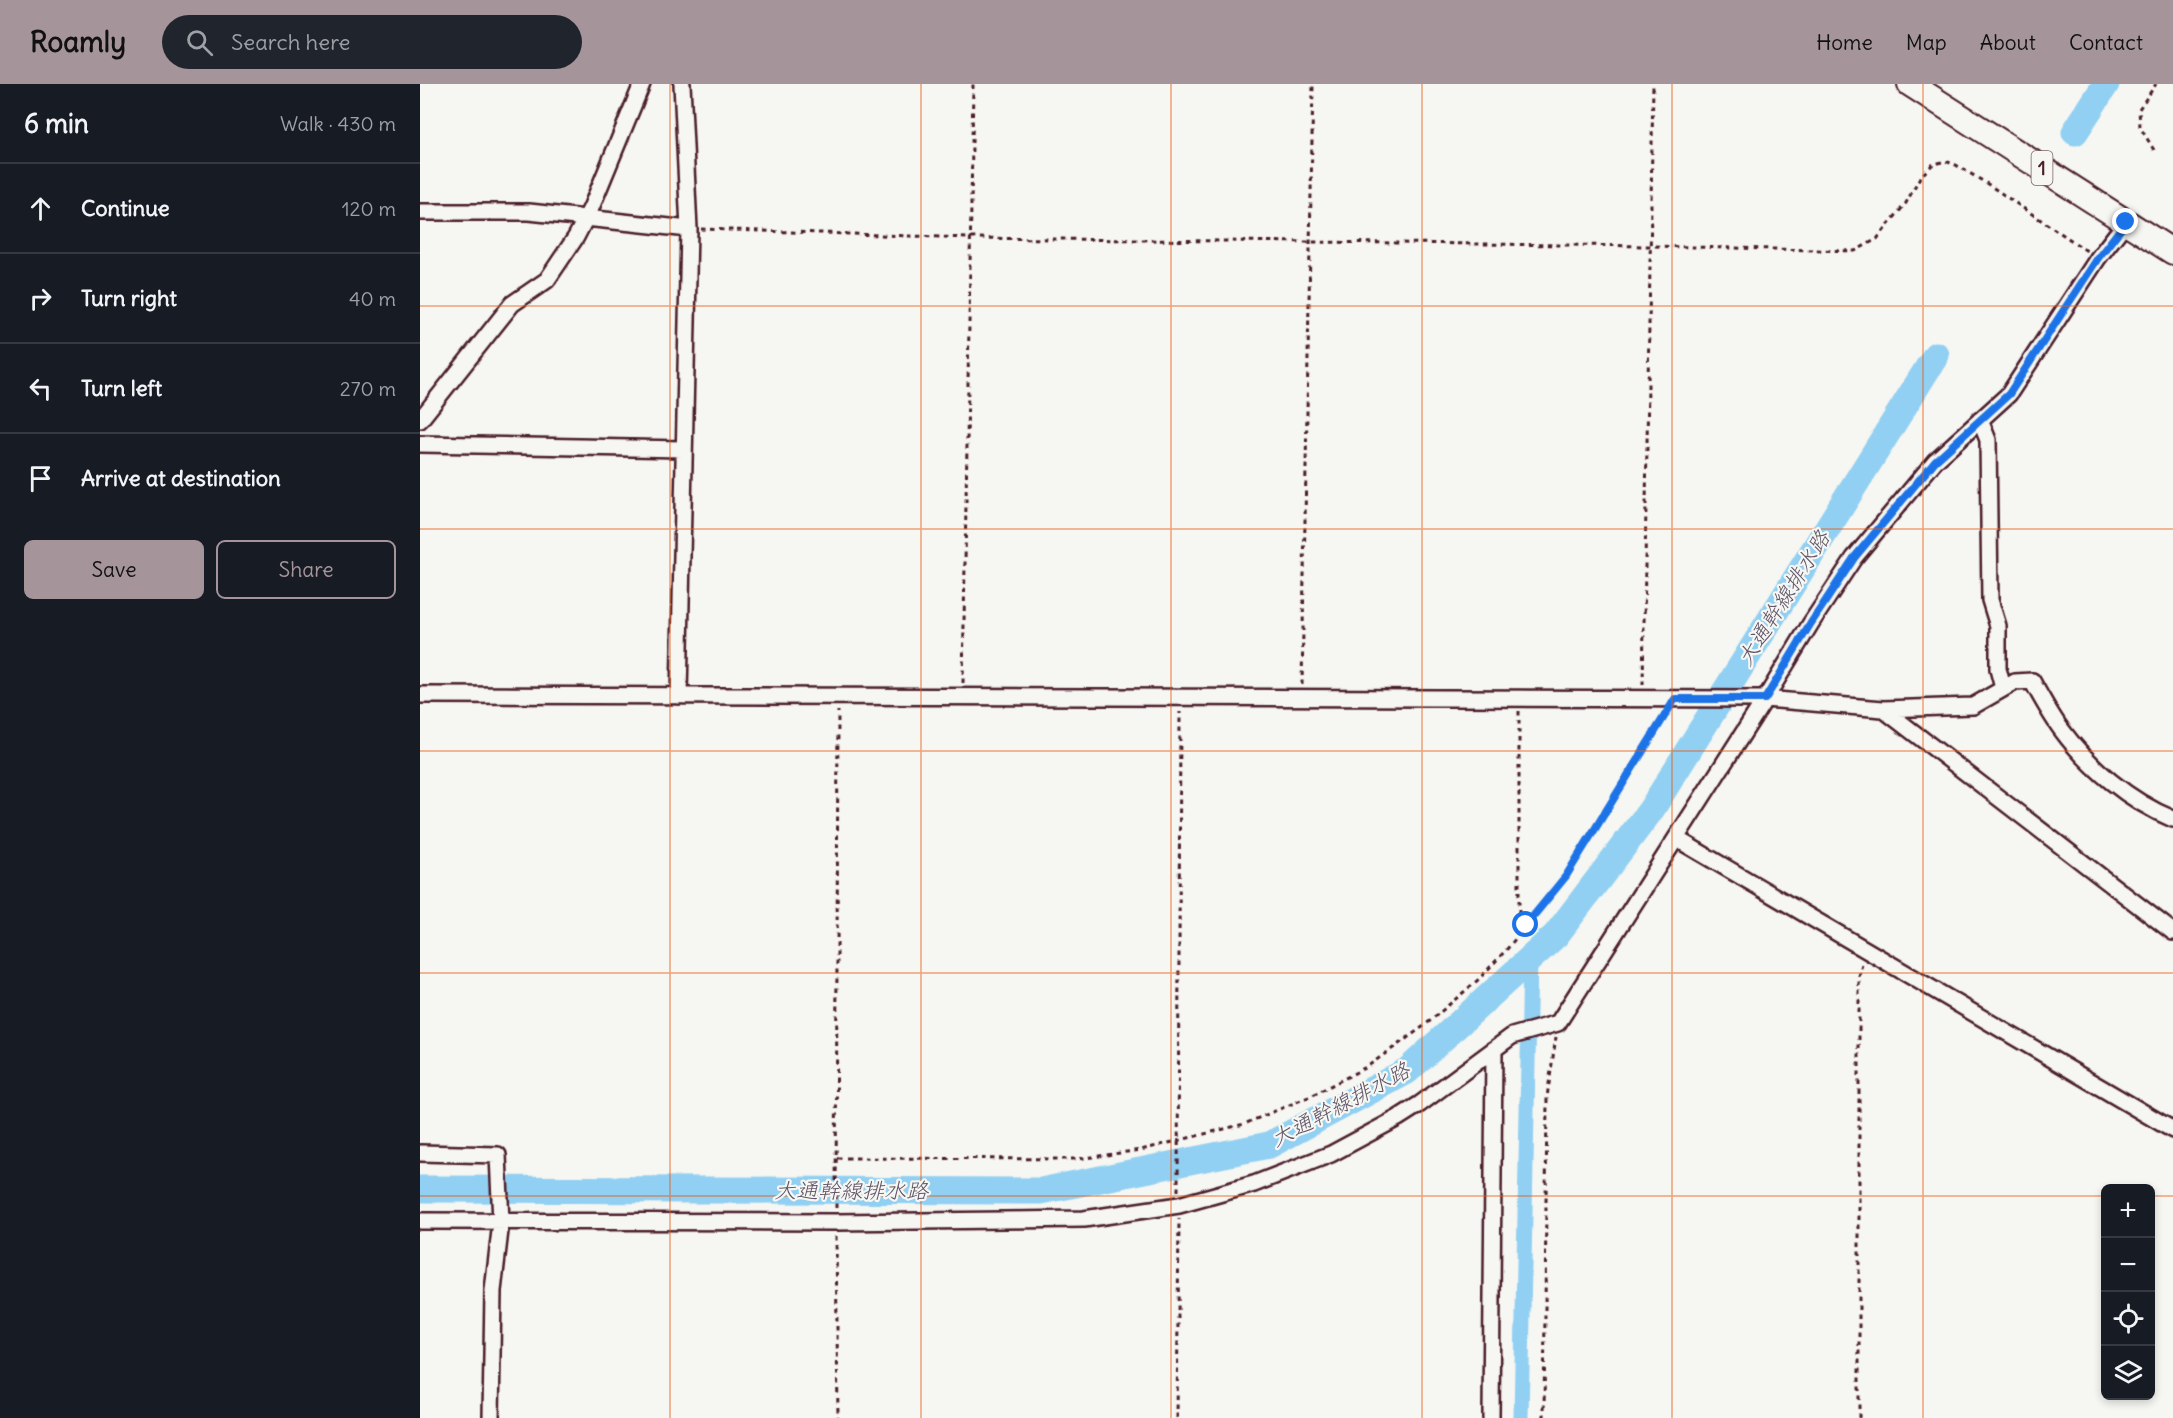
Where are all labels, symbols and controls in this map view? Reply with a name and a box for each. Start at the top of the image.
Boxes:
search box [162,15,582,69]
text: Roamly [30,24,126,60]
icon: search [183,26,216,59]
text: Search here [231,28,350,56]
text: Home [1816,29,1873,56]
text: Map [1906,29,1947,56]
text: About [1980,29,2036,56]
text: Contact [2069,29,2143,56]
text: 6 min [24,107,89,140]
text: Walk · 430 m [280,111,396,136]
road number: 1 [2032,151,2052,185]
icon: ahead [24,192,57,225]
text: Continue [81,194,170,222]
text: 120 m [342,196,396,221]
route end [2112,208,2138,234]
icon: right [24,282,57,315]
text: Turn right [81,284,177,312]
text: 40 m [349,286,396,311]
icon: left [24,372,57,405]
text: Turn left [81,374,162,402]
text: 270 m [340,376,396,401]
icon: arrive [24,462,57,495]
text: Arrive at destination [81,464,281,492]
water label: 大通幹線排水路 [1730,524,1837,671]
button: Save [24,540,204,599]
button: Share [216,540,396,599]
route start [1512,911,1538,937]
water label: 大通幹線排水路 [1265,1055,1416,1153]
water label: 大通幹線排水路 [774,1176,930,1204]
map controls [2101,1184,2155,1400]
button: + [2101,1184,2155,1238]
button: − [2101,1238,2155,1292]
button: locate [2101,1292,2155,1346]
button: layers [2101,1346,2155,1400]

